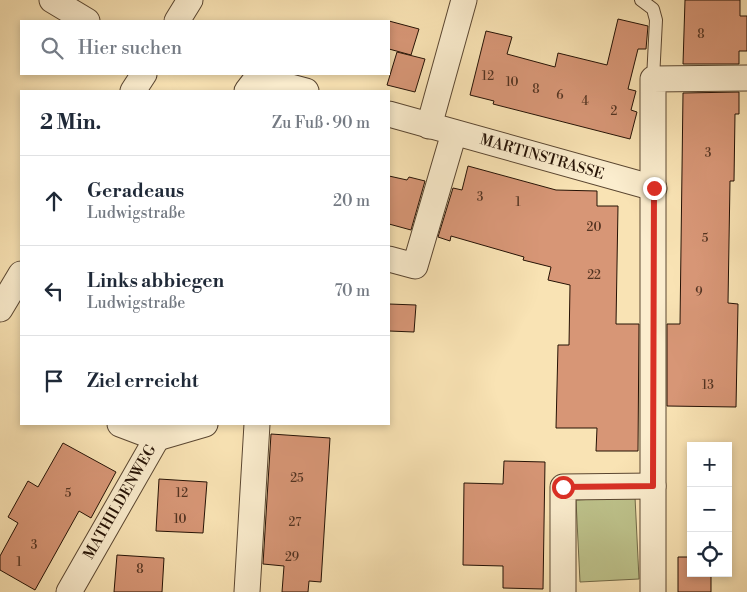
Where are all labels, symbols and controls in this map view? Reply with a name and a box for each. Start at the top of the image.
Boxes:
search box [20,20,390,75]
house number: 8 [697,27,705,42]
icon: search [38,34,66,62]
text: Hier suchen [78,36,182,60]
house number: 12 [482,69,494,84]
house number: 10 [506,75,518,90]
house number: 8 [532,82,540,97]
house number: 6 [556,88,564,103]
house number: 4 [581,94,589,109]
house number: 2 [611,104,618,119]
text: 2 Min. [40,110,101,136]
text: Zu Fuß · 90 m [272,113,370,133]
street label: MARTINSTRASSE [478,130,606,184]
house number: 3 [705,146,712,161]
route end [643,177,666,200]
text: Geradeaus [87,179,184,203]
icon: ahead [40,187,68,215]
house number: 3 [477,190,484,205]
text: 20 m [333,191,370,211]
house number: 1 [515,195,521,210]
text: Ludwigstraße [87,203,185,223]
house number: 20 [587,220,601,235]
house number: 5 [702,231,709,246]
house number: 22 [587,268,601,283]
text: Links abbiegen [87,269,224,293]
icon: left [40,277,68,305]
text: 70 m [334,281,370,301]
house number: 9 [695,285,703,300]
text: Ludwigstraße [87,293,185,313]
icon: arrive [40,367,68,395]
text: Ziel erreicht [87,369,198,393]
house number: 13 [702,378,714,393]
street label: MATHILDENWEG [79,441,161,563]
map controls [687,442,732,577]
button: + [687,442,732,487]
house number: 25 [290,471,304,486]
route start [552,476,575,499]
house number: 5 [65,486,72,501]
house number: 12 [176,486,188,501]
button: − [687,487,732,532]
house number: 10 [174,512,186,527]
house number: 27 [289,515,301,530]
button: locate [687,532,732,577]
house number: 3 [31,538,38,553]
house number: 29 [285,550,299,565]
house number: 1 [16,555,22,570]
house number: 8 [136,562,144,577]

